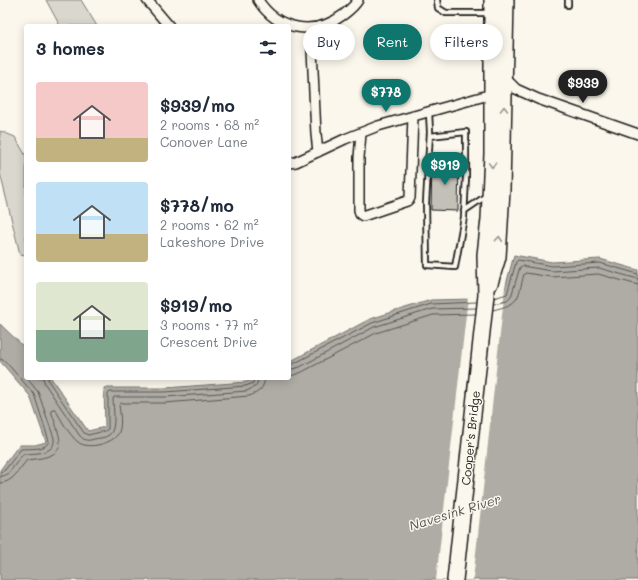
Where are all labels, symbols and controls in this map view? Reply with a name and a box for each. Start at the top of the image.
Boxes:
chip: Buy [303,24,355,60]
chip: Rent [363,24,422,60]
chip: Filters [430,24,503,60]
text: 3 homes [36,37,105,59]
icon: filters [257,37,279,59]
pin: $939 [559,70,607,104]
text: $939 [567,74,599,91]
pin: $778 [362,79,410,113]
text: $778 [371,83,401,100]
text: $939/mo [160,94,235,116]
icon: home [68,98,116,146]
one-way arrow [500,106,508,112]
text: 2 rooms · 68 m² [160,116,259,133]
text: Conover Lane [160,133,248,150]
pin: $919 [421,152,469,186]
text: $919 [430,156,460,173]
one-way arrow [488,162,496,168]
text: $778/mo [160,194,234,216]
icon: home [68,198,116,246]
text: 2 rooms · 62 m² [160,216,259,233]
text: Lakeshore Drive [160,233,264,250]
one-way arrow [495,236,504,242]
text: $919/mo [160,294,232,316]
icon: home [68,298,116,346]
text: 3 rooms · 77 m² [160,316,258,333]
text: Crescent Drive [160,333,257,350]
street label: Cooper's Bridge [457,390,483,486]
water label: Navesink River [407,489,503,534]

